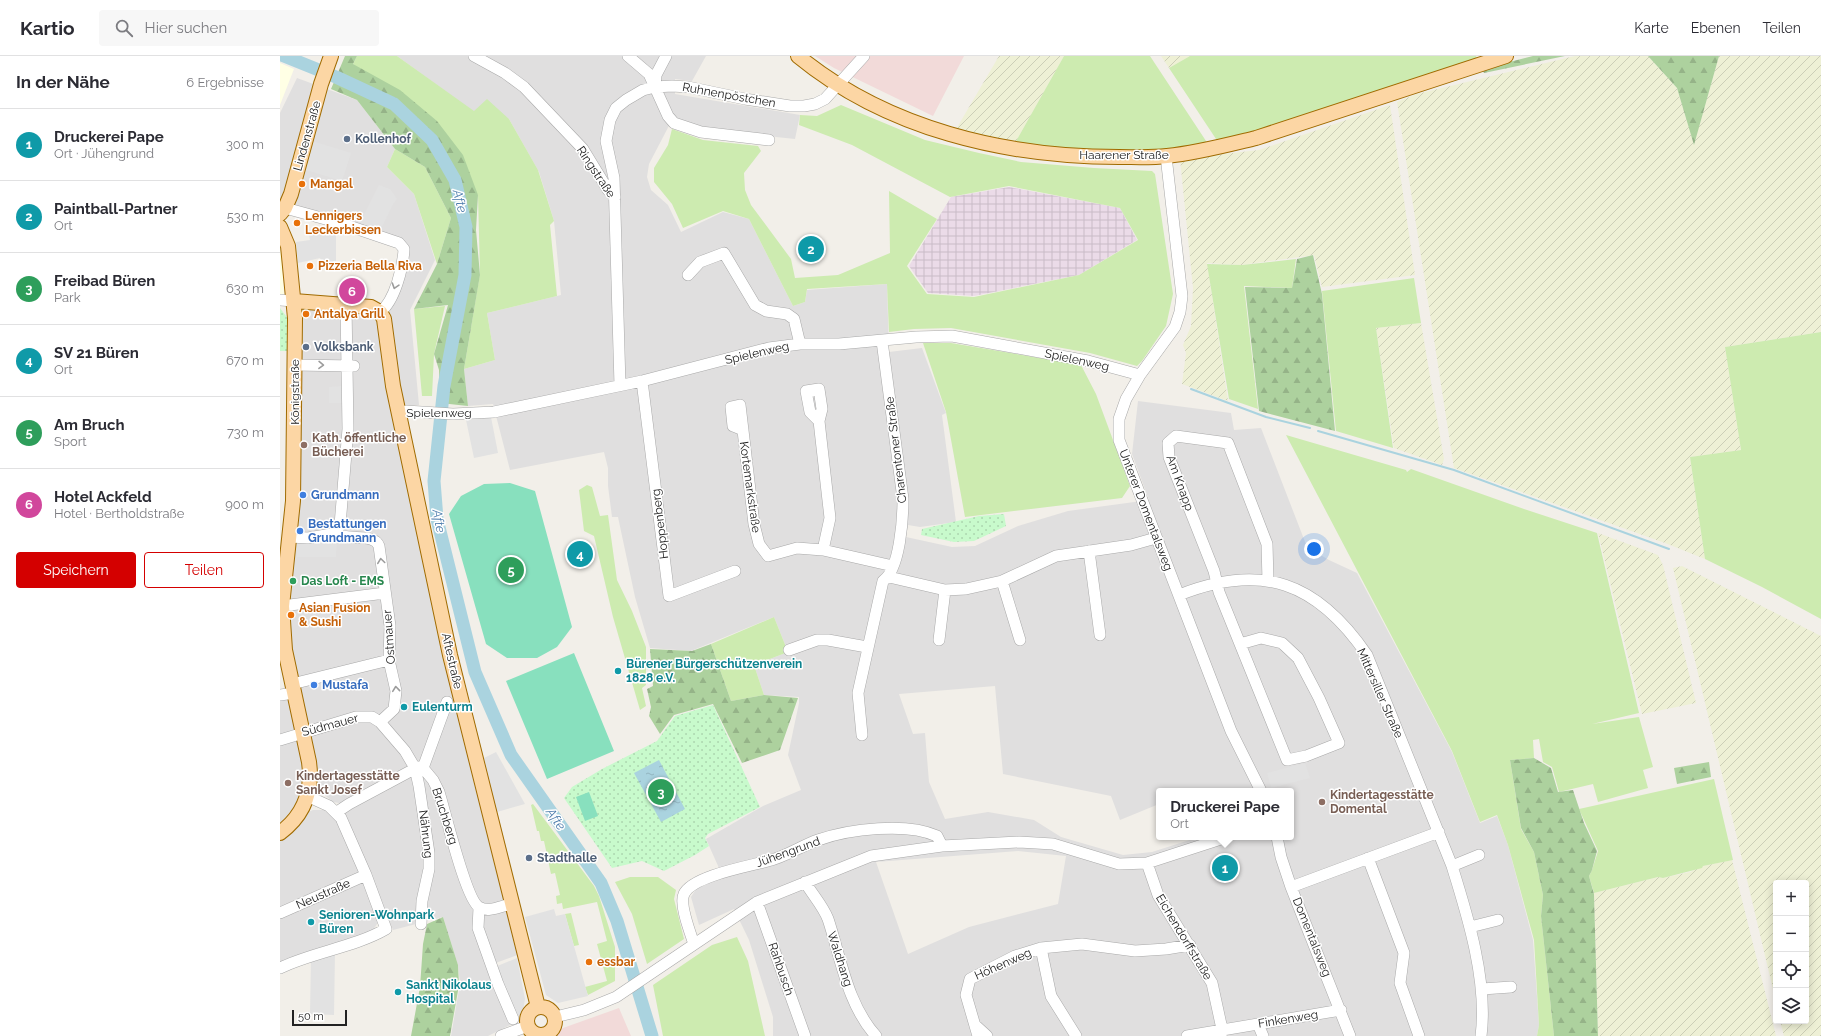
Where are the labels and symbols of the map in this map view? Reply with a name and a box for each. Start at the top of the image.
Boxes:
street label: Ruhnenpöstchen [681,80,777,110]
street label: Lindenstraße [290,99,324,173]
place label: Kollenhof [355,132,411,146]
marker: Kollenhof [342,134,352,144]
street label: Ringstraße [574,144,618,200]
street label: Haarener Straße [1079,148,1169,162]
place label: Mangal [310,177,353,191]
marker: Mangal [297,179,307,189]
water label: Afte [450,187,470,214]
place label: Lennigers Leckerbissen [305,209,381,237]
marker: Lennigers Leckerbissen [292,218,302,228]
pin: 2 [798,234,824,264]
place label: Pizzeria Bella Riva [318,259,422,273]
marker: Pizzeria Bella Riva [305,261,315,271]
pin: 6 [339,276,365,306]
one-way arrow [391,282,400,289]
place label: Antalya Grill [314,307,385,321]
marker: Antalya Grill [301,309,311,319]
street label: Spielenweg [723,339,791,367]
place label: Volksbank [314,340,374,354]
marker: Volksbank [301,342,311,352]
street label: Spielenweg [1043,346,1111,374]
street label: Königstraße [288,359,302,425]
one-way arrow [318,361,324,370]
street label: Charentoner Straße [883,396,909,504]
street label: Spielenweg [406,406,472,420]
place label: Kath. öffentliche Bücherei [312,431,406,459]
marker: Kath. öffentliche Bücherei [299,440,309,450]
street label: Kortemarkstraße [737,440,763,534]
street label: Unterer Domentalsweg [1116,447,1176,573]
street label: Am Knapp [1163,453,1197,513]
place label: Grundmann [311,488,379,502]
street label: Hoppenberg [649,488,671,560]
marker: Grundmann [298,490,308,500]
water label: Afte [429,507,448,534]
place label: Bestattungen Grundmann [308,517,387,545]
marker: Bestattungen Grundmann [295,526,305,536]
pin: 4 [567,539,593,569]
your location [1304,539,1324,559]
pin: 5 [498,555,524,585]
one-way arrow [377,558,386,564]
place label: Das Loft - EMS [301,574,384,588]
marker: Das Loft - EMS [288,576,298,586]
place label: Asian Fusion & Sushi [299,601,371,629]
street label: Ostmauer [380,608,398,665]
marker: Asian Fusion & Sushi [286,610,296,620]
street label: Aftestraße [439,632,465,690]
street label: Mittersiller Straße [1354,646,1406,740]
place label: Bürener Bürgerschützenverein 1828 e.V. [626,657,802,685]
marker: Bürener Bürgerschützenverein 1828 e.V. [613,666,623,676]
place label: Mustafa [322,678,369,692]
marker: Mustafa [309,680,319,690]
one-way arrow [391,686,400,692]
place label: Eulenturm [412,700,473,714]
marker: Eulenturm [399,702,409,712]
street label: Südmauer [300,711,360,739]
place label: Kindertagesstätte Sankt Josef [296,769,400,797]
pin: 3 [648,777,674,807]
marker: Kindertagesstätte Sankt Josef [283,778,293,788]
street label: Bruchberg [429,786,461,846]
place label: Kindertagesstätte Domental [1330,788,1434,816]
marker: Kindertagesstätte Domental [1317,797,1327,807]
water label: Afte [543,804,569,833]
street label: Nährung [416,809,436,859]
street label: Jühengrund [754,834,822,870]
place label: Stadthalle [537,851,597,865]
marker: Stadthalle [524,853,534,863]
pin: 1 [1212,853,1238,883]
street label: Neustraße [294,876,352,912]
street label: Eichendorffstraße [1153,892,1215,982]
street label: Domentalsweg [1290,895,1334,979]
place label: Senioren-Wohnpark Büren [319,908,434,936]
marker: Senioren-Wohnpark Büren [306,917,316,927]
street label: Waldhang [825,930,855,988]
street label: Rahbusch [765,941,797,997]
street label: Höhenweg [972,945,1034,983]
place label: essbar [597,955,636,969]
marker: essbar [584,957,594,967]
place label: Sankt Nikolaus Hospital [406,978,492,1006]
marker: Sankt Nikolaus Hospital [393,987,403,997]
street label: Finkenweg [1257,1007,1319,1031]
scale bar [292,1008,347,1027]

